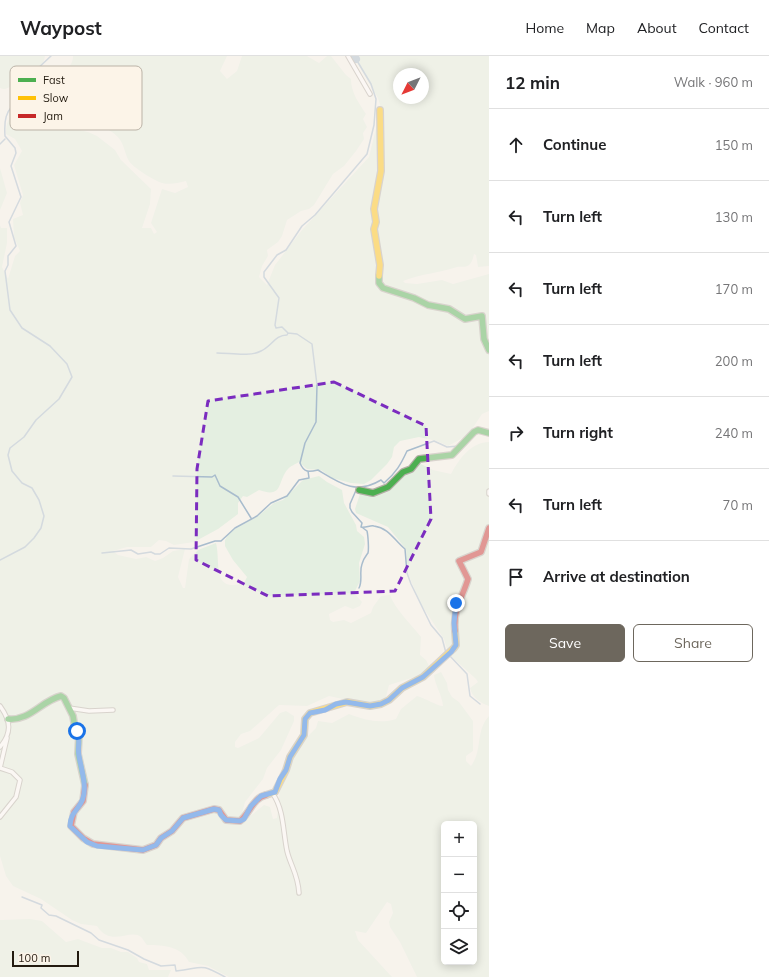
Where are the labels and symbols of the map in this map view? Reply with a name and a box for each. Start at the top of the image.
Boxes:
legend [10,66,142,130]
north arrow [393,68,429,104]
text: Fast [43,73,65,87]
text: Slow [43,91,69,105]
text: Jam [43,109,63,123]
route end [447,594,465,612]
route start [68,722,86,740]
scale bar [12,949,79,968]

